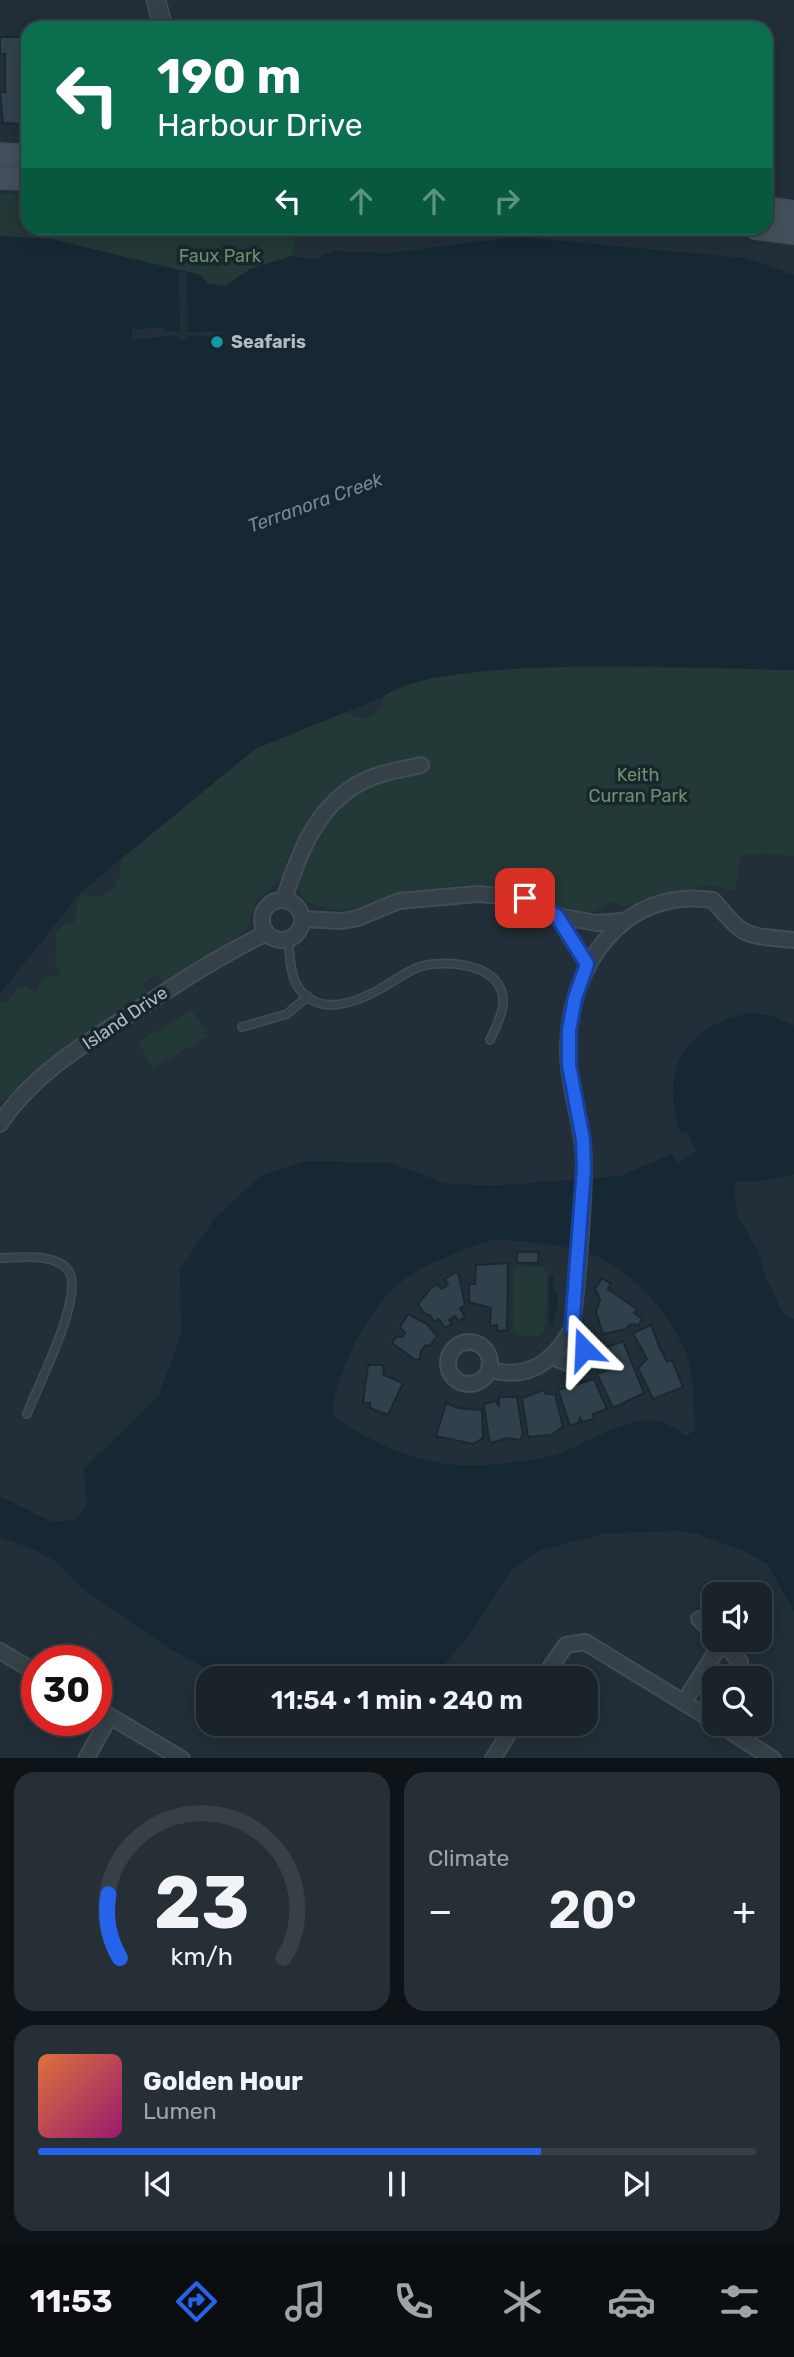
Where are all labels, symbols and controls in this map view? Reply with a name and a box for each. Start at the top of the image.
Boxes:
text: 190 m [157,47,301,105]
icon: left [42,49,133,140]
text: Harbour Drive [157,106,363,144]
icon: left [269,182,307,220]
icon: ahead [342,182,380,220]
icon: ahead [415,182,453,220]
icon: right [488,182,526,220]
park label: Faux Park [179,245,262,267]
place label: Seafaris [231,331,306,353]
marker: Seafaris [209,334,225,350]
water label: Terranora Creek [245,467,386,538]
park label: Keith Curran Park [588,764,688,807]
pin [495,868,555,928]
icon: arrive [506,879,544,917]
street label: Island Drive [78,982,172,1054]
position arrow [547,1312,621,1386]
map controls [702,1582,772,1736]
button: sound [702,1582,772,1652]
speed limit sign: 30 [21,1645,112,1736]
button: search [702,1666,772,1736]
text: 11:54 · 1 min · 240 m [271,1685,523,1716]
text: Climate [428,1844,509,1872]
text: 23 [154,1860,250,1946]
text: 20° [548,1879,637,1941]
text: − [428,1888,453,1934]
text: + [732,1888,756,1934]
text: km/h [171,1941,233,1970]
text: Golden Hour [143,2066,303,2097]
text: Lumen [143,2097,217,2125]
icon: previous [139,2165,177,2203]
icon: pause [378,2165,416,2203]
icon: next [617,2165,655,2203]
icon: directions [172,2277,221,2326]
icon: music [281,2277,330,2326]
icon: phone [389,2277,438,2326]
icon: climate [498,2277,547,2326]
icon: car [607,2277,656,2326]
icon: filters [715,2277,764,2326]
text: 11:53 [30,2282,113,2320]

